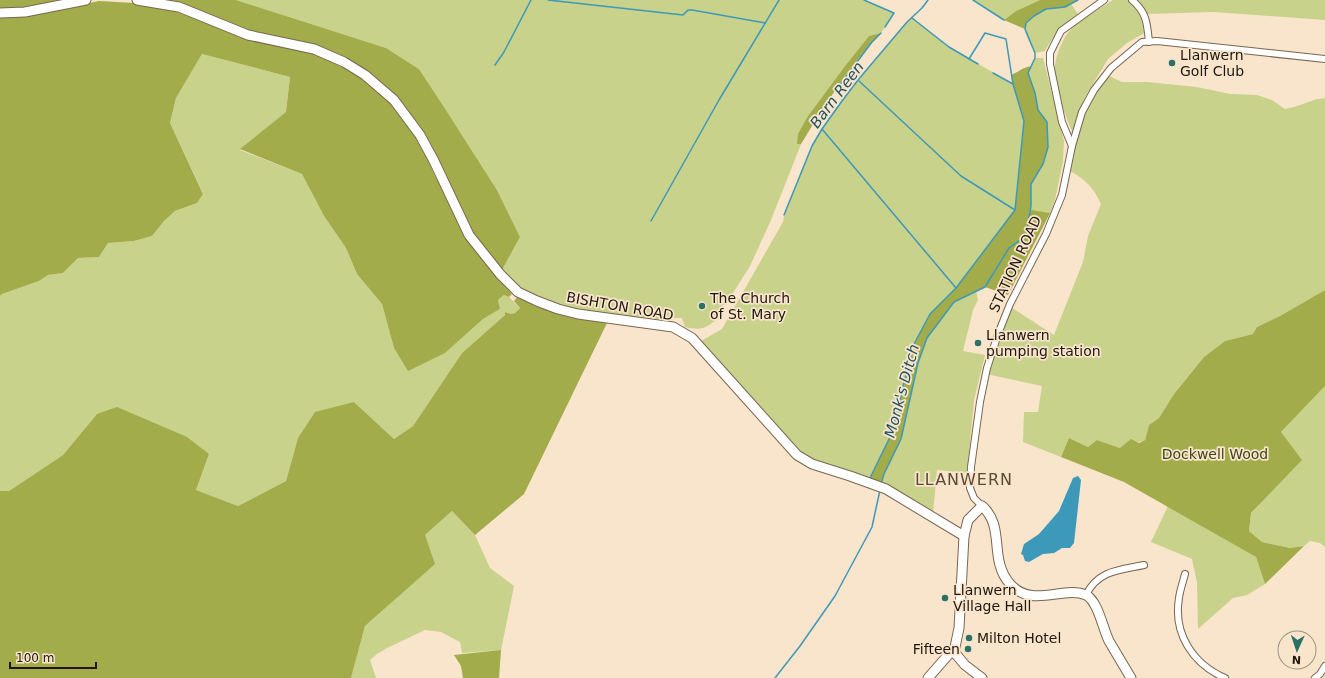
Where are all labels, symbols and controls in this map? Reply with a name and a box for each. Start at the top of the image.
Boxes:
place label: Llanwern Golf Club [1180,47,1244,79]
water label: Barn Reen [806,58,868,132]
marker: Llanwern Golf Club [1167,58,1177,68]
street label: STATION ROAD [986,213,1044,315]
street label: BISHTON ROAD [565,289,675,323]
place label: The Church of St. Mary [709,290,790,322]
marker: The Church of St. Mary [697,301,707,311]
place label: Llanwern pumping station [986,327,1101,359]
marker: Llanwern pumping station [973,338,983,348]
water label: Monk's Ditch [881,342,923,440]
park label: Dockwell Wood [1162,446,1268,462]
district label: LLANWERN [915,470,1013,489]
place label: Llanwern Village Hall [953,582,1031,614]
marker: Llanwern Village Hall [940,593,950,603]
place label: Milton Hotel [977,630,1061,646]
north arrow [1277,630,1317,670]
marker: Milton Hotel [964,633,974,643]
place label: Fifteen [913,641,960,657]
scale bar [10,644,96,670]
marker: Fifteen [963,644,973,654]
text: 100 m [16,651,54,665]
text: N [1292,653,1301,666]

